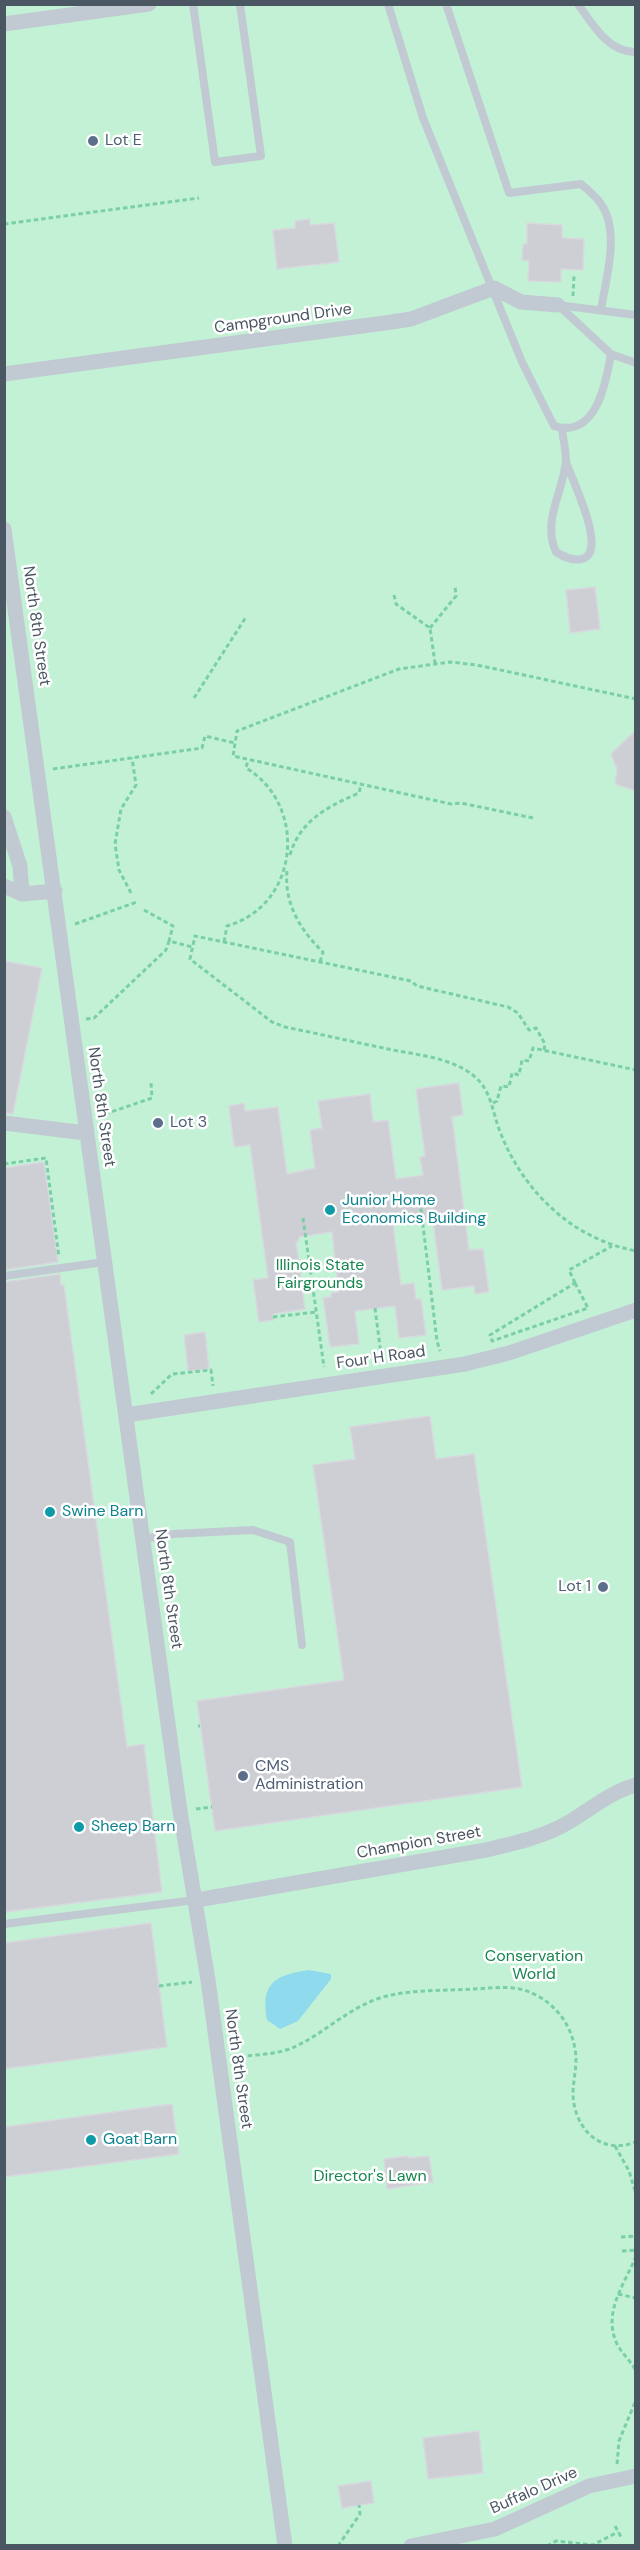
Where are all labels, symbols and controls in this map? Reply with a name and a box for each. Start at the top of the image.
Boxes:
place label: Lot E [105,131,142,151]
marker: Lot E [86,134,100,148]
street label: Campground Drive [213,300,353,338]
street label: North 8th Street [18,565,54,687]
street label: North 8th Street [83,1046,119,1168]
place label: Lot 3 [170,1113,207,1133]
marker: Lot 3 [151,1116,165,1130]
place label: Junior Home Economics Building [342,1191,486,1229]
marker: Junior Home Economics Building [323,1203,337,1217]
park label: Illinois State Fairgrounds [276,1256,364,1294]
street label: Four H Road [335,1342,427,1374]
place label: Swine Barn [62,1502,143,1522]
marker: Swine Barn [43,1505,57,1519]
street label: North 8th Street [150,1528,186,1650]
place label: Lot 1 [558,1577,591,1597]
marker: Lot 1 [596,1580,610,1594]
place label: CMS Administration [255,1757,363,1795]
marker: CMS Administration [236,1769,250,1783]
place label: Sheep Barn [91,1817,175,1837]
marker: Sheep Barn [72,1820,86,1834]
street label: Champion Street [355,1823,483,1863]
park label: Conservation World [485,1947,583,1985]
street label: North 8th Street [220,2008,256,2130]
place label: Goat Barn [103,2130,177,2150]
marker: Goat Barn [84,2133,98,2147]
park label: Director's Lawn [313,2167,427,2187]
street label: Buffalo Drive [487,2463,581,2519]

